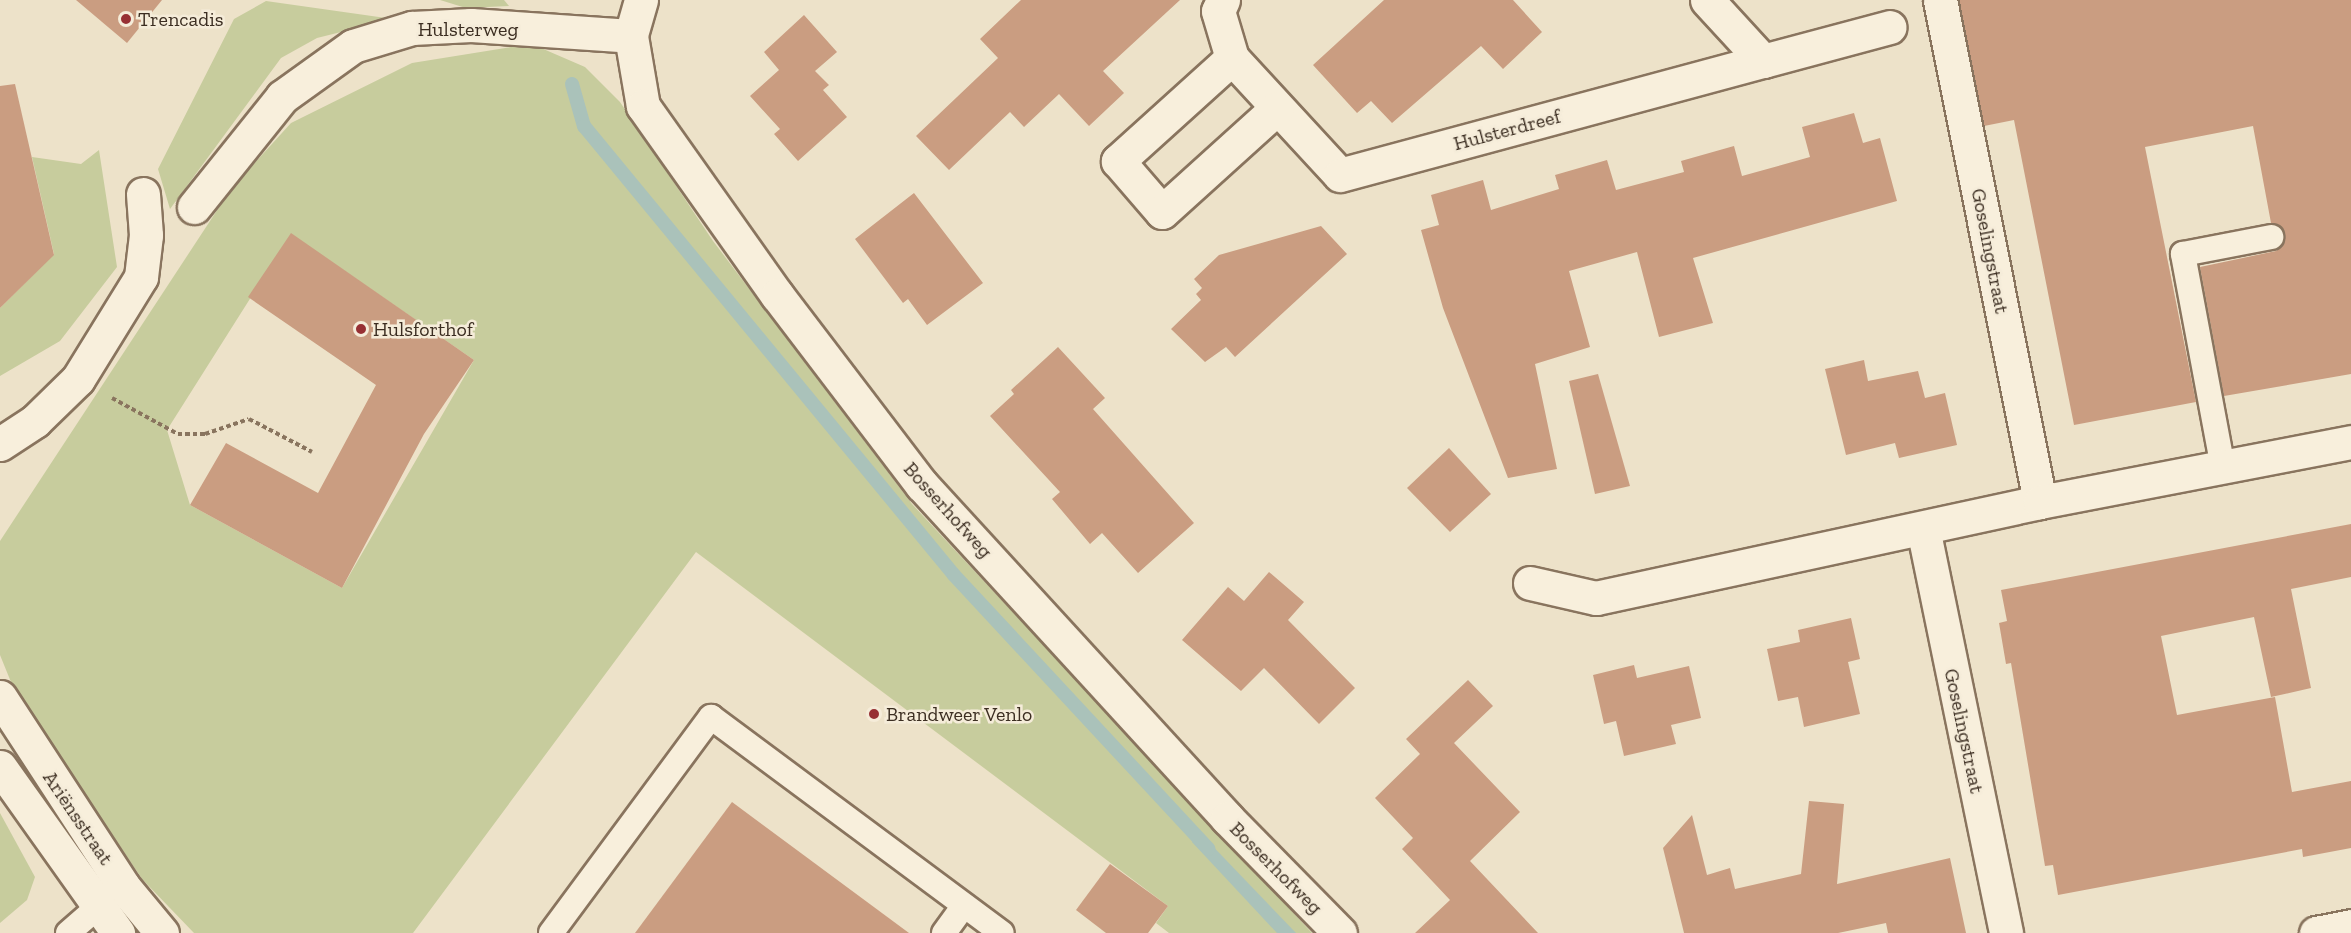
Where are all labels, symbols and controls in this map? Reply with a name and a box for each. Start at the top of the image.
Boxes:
place label: Trencadis [138,7,224,31]
marker: Trencadis [119,12,133,26]
street label: Hulsterweg [418,17,518,41]
street label: Hulsterdreef [1451,104,1563,156]
street label: Goselingstraat [1966,186,2014,316]
place label: Hulsforthof [373,317,473,341]
marker: Hulsforthof [354,322,368,336]
street label: Bosserhofweg [899,457,997,563]
street label: Goselingstraat [1939,666,1989,796]
place label: Brandweer Venlo [886,702,1033,726]
marker: Brandweer Venlo [867,707,881,721]
street label: Ariënsstraat [38,767,118,869]
street label: Bosserhofweg [1225,817,1327,919]

